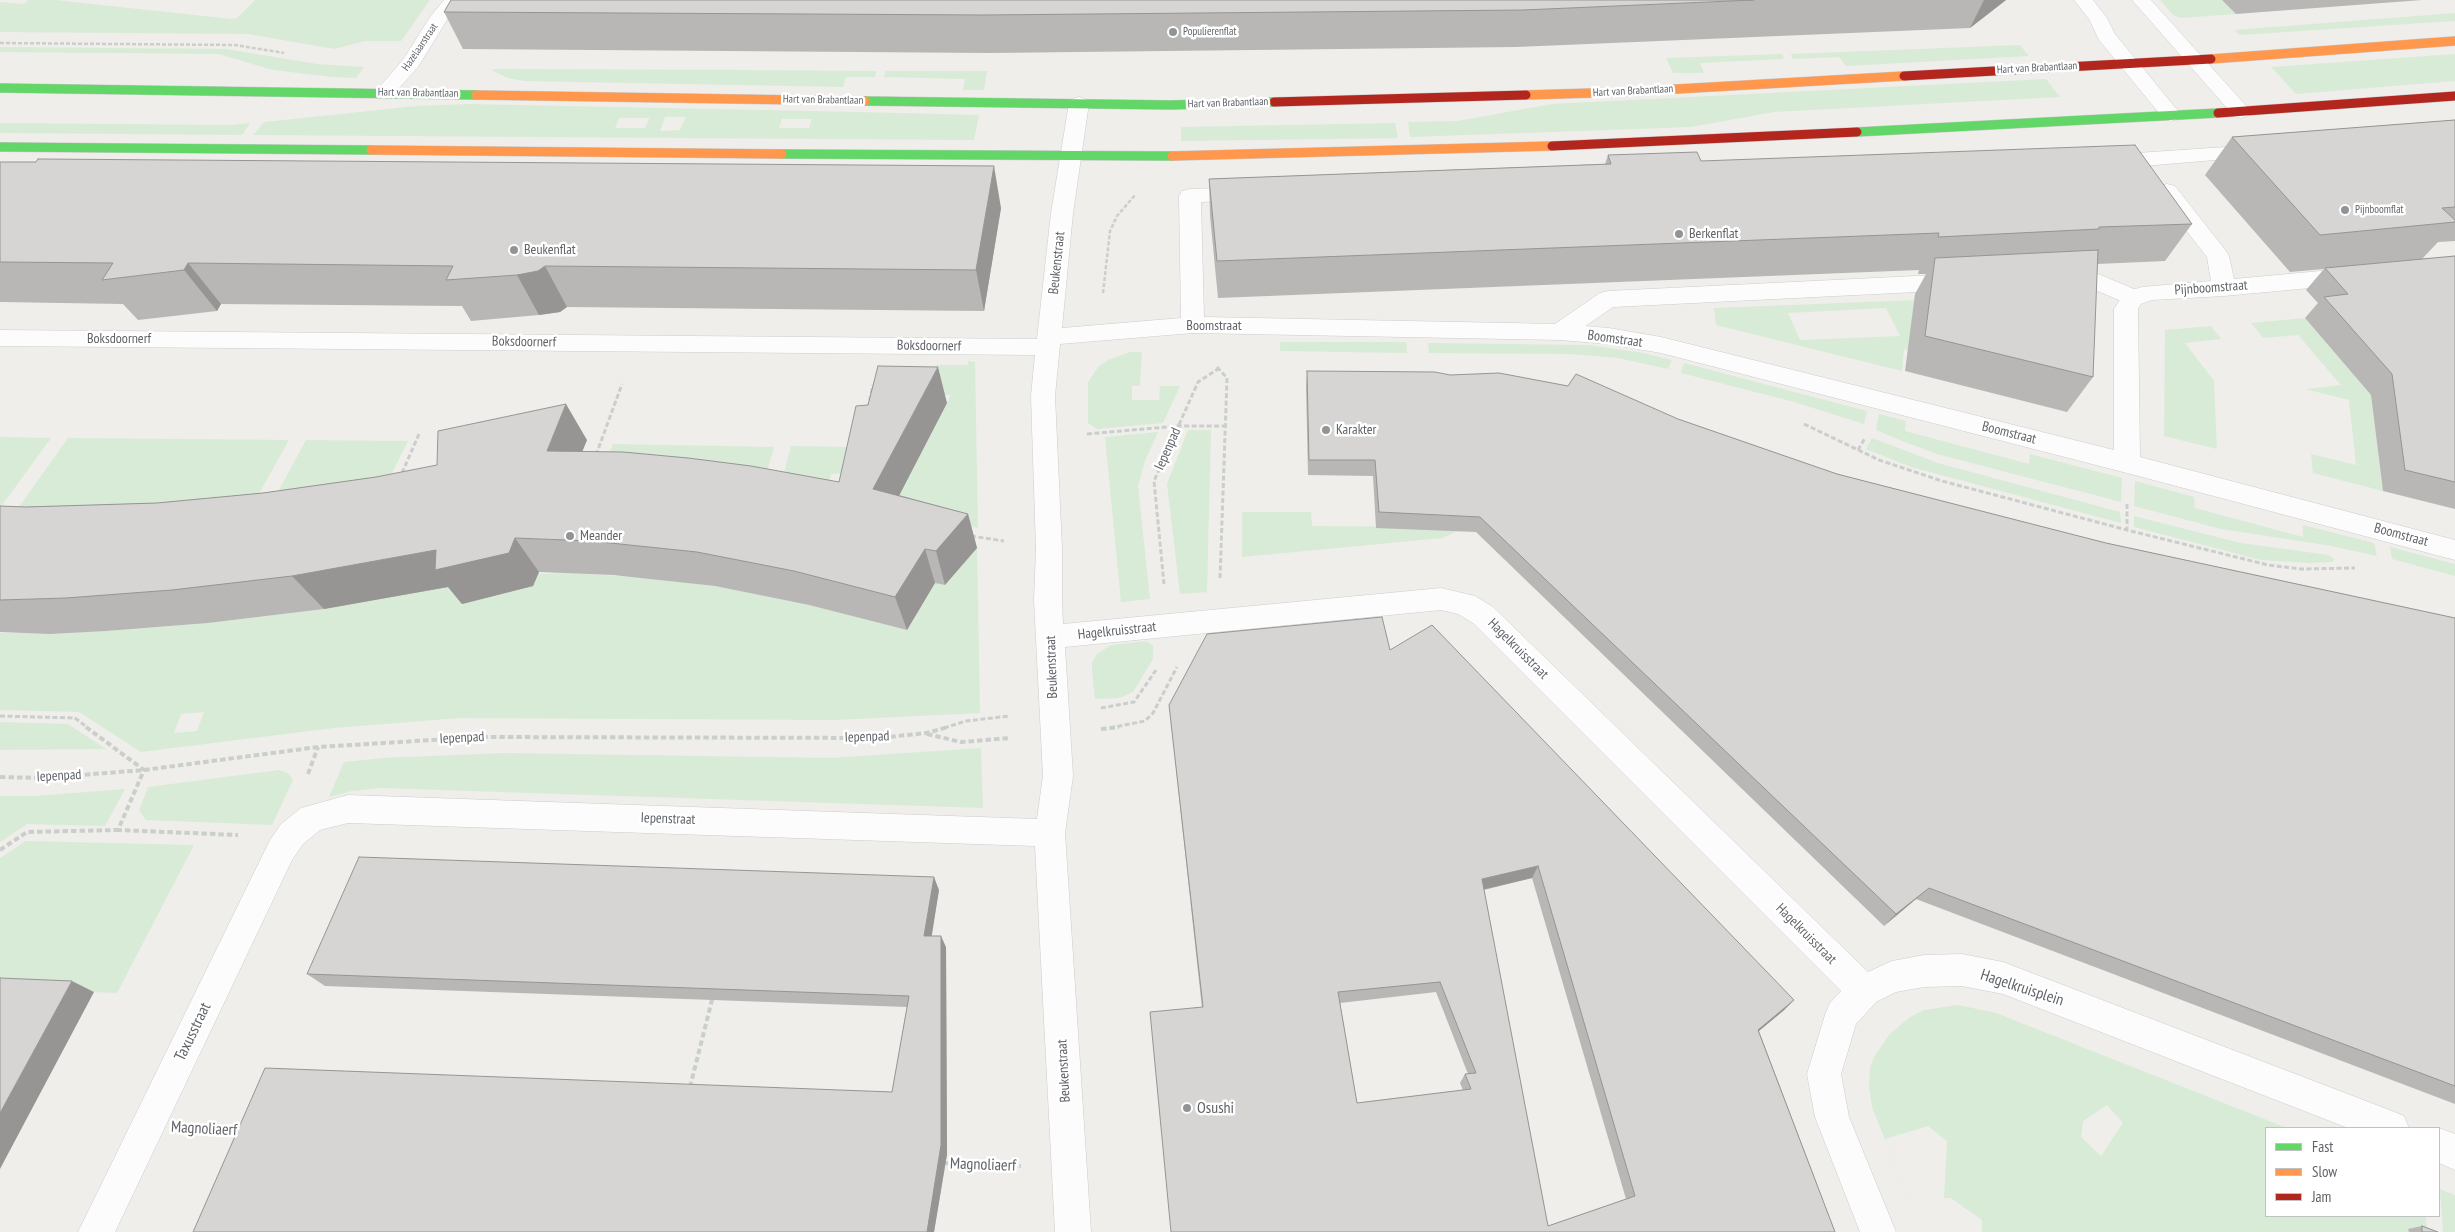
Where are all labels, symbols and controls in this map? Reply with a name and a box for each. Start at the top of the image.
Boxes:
street label: Hazelaarstraat [399,21,441,73]
place label: Populierenflat [1183,25,1236,39]
marker: Populierenflat [1167,26,1179,38]
street label: Hart van Brabantlaan [1996,59,2078,77]
street label: Hart van Brabantlaan [1592,82,1674,100]
street label: Hart van Brabantlaan [378,86,458,100]
street label: Hart van Brabantlaan [783,93,863,107]
street label: Hart van Brabantlaan [1188,95,1268,111]
place label: Pijnboomflat [2355,203,2404,217]
marker: Pijnboomflat [2339,204,2351,216]
place label: Berkenflat [1689,226,1738,242]
marker: Berkenflat [1673,228,1685,240]
street label: Beukenstraat [1045,231,1069,295]
place label: Beukenflat [524,242,576,258]
marker: Beukenflat [508,244,520,256]
street label: Pijnboomstraat [2174,277,2248,299]
street label: Boomstraat [1186,318,1242,334]
street label: Boomstraat [1586,327,1644,351]
street label: Boksdoornerf [87,331,151,347]
street label: Boksdoornerf [492,333,556,351]
street label: Boksdoornerf [897,337,961,355]
street label: Boomstraat [1980,418,2038,448]
place label: Karakter [1336,422,1376,438]
marker: Karakter [1320,424,1332,436]
street label: Iepenpad [1151,425,1185,473]
street label: Boomstraat [2372,520,2430,550]
place label: Meander [580,528,622,544]
marker: Meander [564,530,576,542]
street label: Hagelkruisstraat [1484,615,1552,683]
street label: Hagelkruisstraat [1077,619,1157,643]
street label: Beukenstraat [1043,635,1061,699]
street label: Iepenpad [439,728,485,748]
street label: Iepenpad [844,728,890,746]
street label: Iepenpad [36,766,82,786]
street label: Iepenstraat [640,810,696,828]
street label: Hagelkruisstraat [1772,900,1840,968]
street label: Hagelkruisplein [1978,966,2066,1010]
street label: Taxusstraat [171,1000,215,1064]
street label: Beukenstraat [1054,1039,1074,1103]
place label: Osushi [1197,1098,1234,1118]
marker: Osushi [1181,1102,1193,1114]
street label: Magnoliaerf [170,1118,238,1140]
legend [2265,1127,2440,1217]
text: Fast [2312,1137,2333,1156]
street label: Magnoliaerf [950,1154,1016,1176]
text: Slow [2312,1162,2337,1181]
text: Jam [2312,1187,2331,1206]

